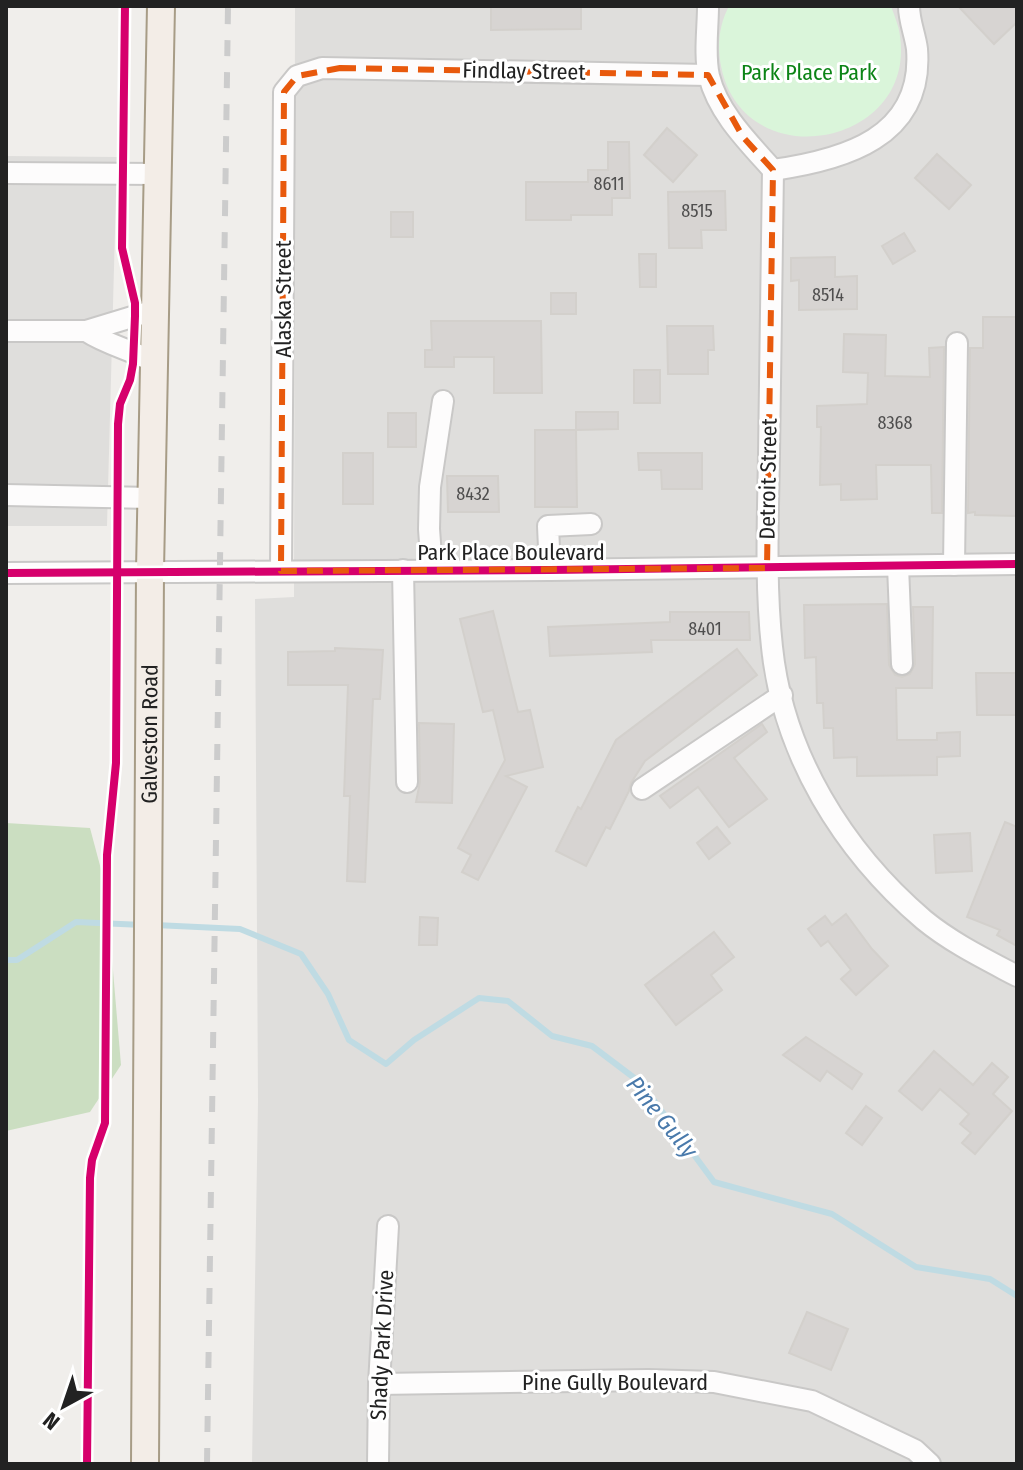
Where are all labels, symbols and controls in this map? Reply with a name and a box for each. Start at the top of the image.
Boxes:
street label: Findlay Street [462,56,587,86]
park label: Park Place Park [741,59,878,86]
house number: 8611 [594,173,624,195]
house number: 8515 [681,200,713,222]
street label: Alaska Street [270,240,297,358]
house number: 8514 [812,284,844,306]
house number: 8368 [877,412,913,434]
street label: Detroit Street [753,417,783,540]
house number: 8432 [456,483,490,505]
street label: Park Place Boulevard [417,539,605,566]
house number: 8401 [688,618,722,640]
street label: Galveston Road [135,664,163,804]
water label: Pine Gully [621,1071,704,1165]
street label: Shady Park Drive [365,1269,399,1421]
north arrow [24,1366,104,1446]
street label: Pine Gully Boulevard [522,1369,708,1396]
text: N [38,1406,65,1436]

